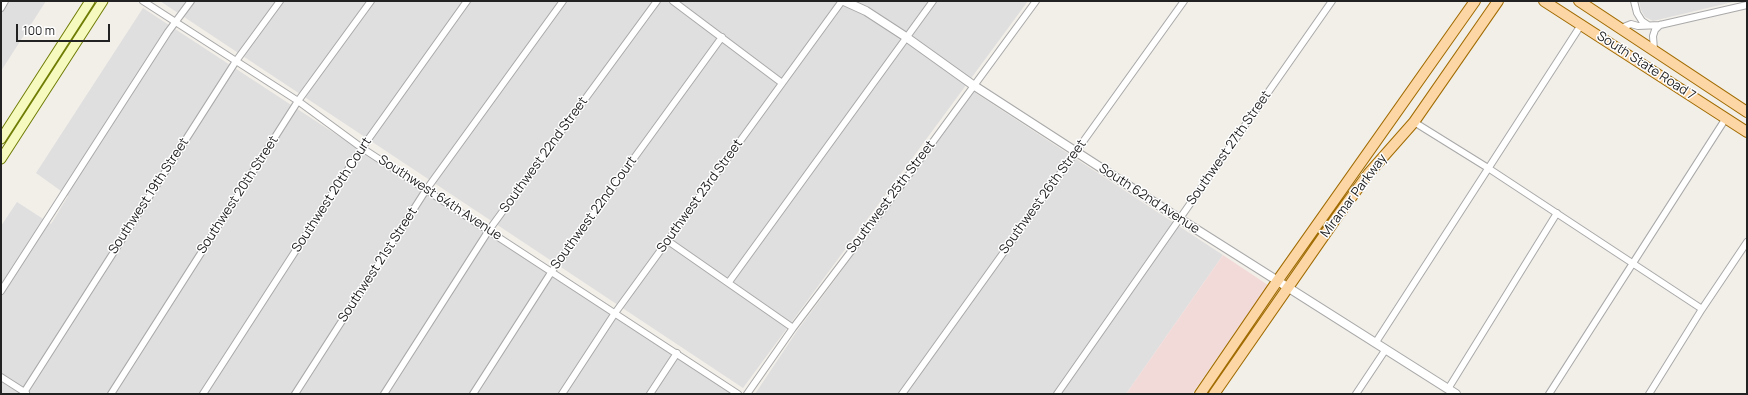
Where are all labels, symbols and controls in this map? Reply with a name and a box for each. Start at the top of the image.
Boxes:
scale bar [18,16,112,42]
text: 100 m [23,22,55,39]
street label: South State Road 7 [1594,28,1698,104]
street label: Southwest 27th Street [1184,88,1274,208]
street label: Southwest 22nd Street [497,94,591,216]
street label: Southwest 20th Street [194,133,282,257]
street label: Southwest 19th Street [106,135,192,257]
street label: Southwest 20th Court [289,135,375,255]
street label: Southwest 23rd Street [654,136,746,256]
street label: Southwest 26th Street [996,137,1090,257]
street label: Southwest 25th Street [844,138,938,256]
street label: Miramar Parkway [1318,151,1390,241]
street label: Southwest 64th Avenue [375,152,505,244]
street label: Southwest 22nd Court [548,154,640,272]
street label: South 62nd Avenue [1096,161,1202,237]
street label: Southwest 21st Street [335,205,421,325]

